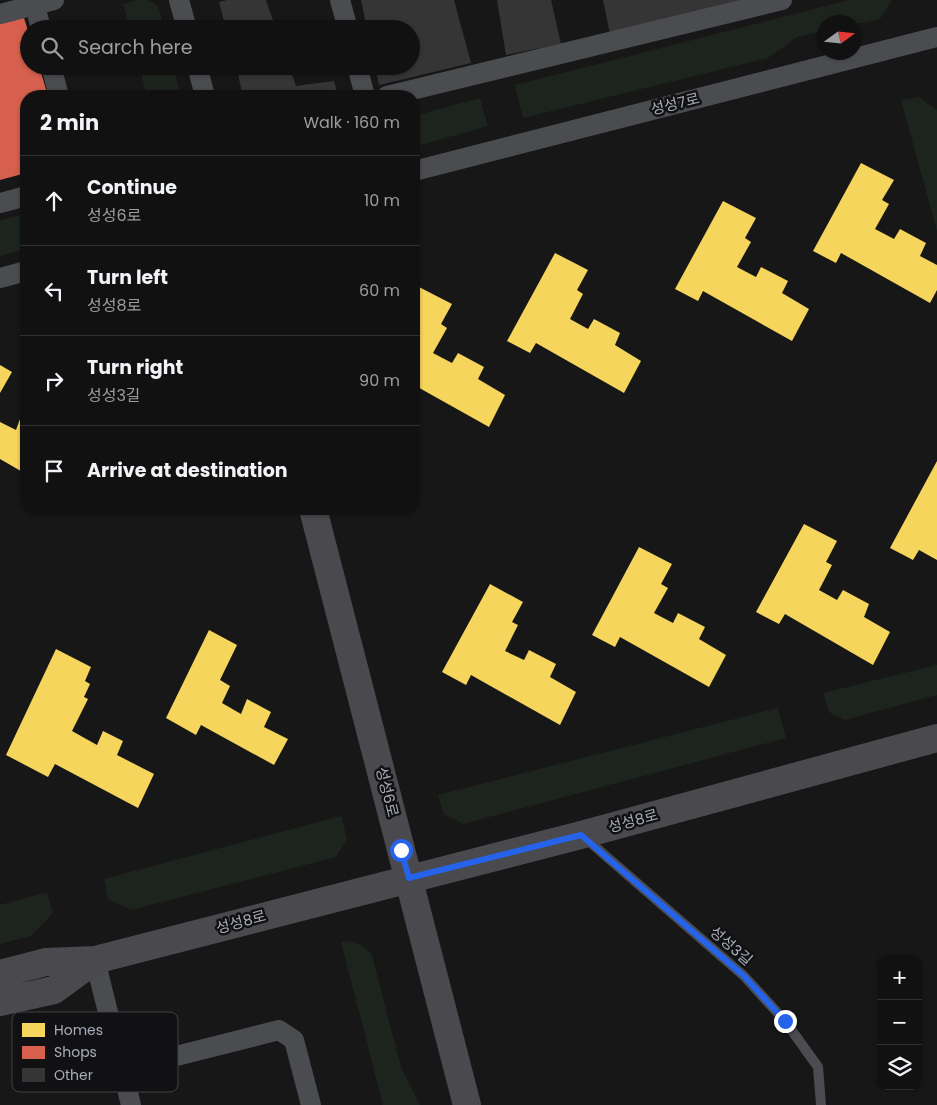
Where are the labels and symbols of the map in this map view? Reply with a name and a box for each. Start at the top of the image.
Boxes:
north arrow [817,15,862,60]
street label: 성성7로 [648,87,701,120]
street label: 성성6로 [371,765,404,819]
street label: 성성8로 [606,804,660,837]
route start [390,839,413,862]
street label: 성성8로 [214,905,268,938]
street label: 성성3길 [705,921,757,970]
route end [774,1010,797,1033]
legend [12,1012,178,1092]
text: Homes [54,1020,103,1040]
text: Shops [54,1042,97,1062]
text: Other [54,1065,93,1085]

